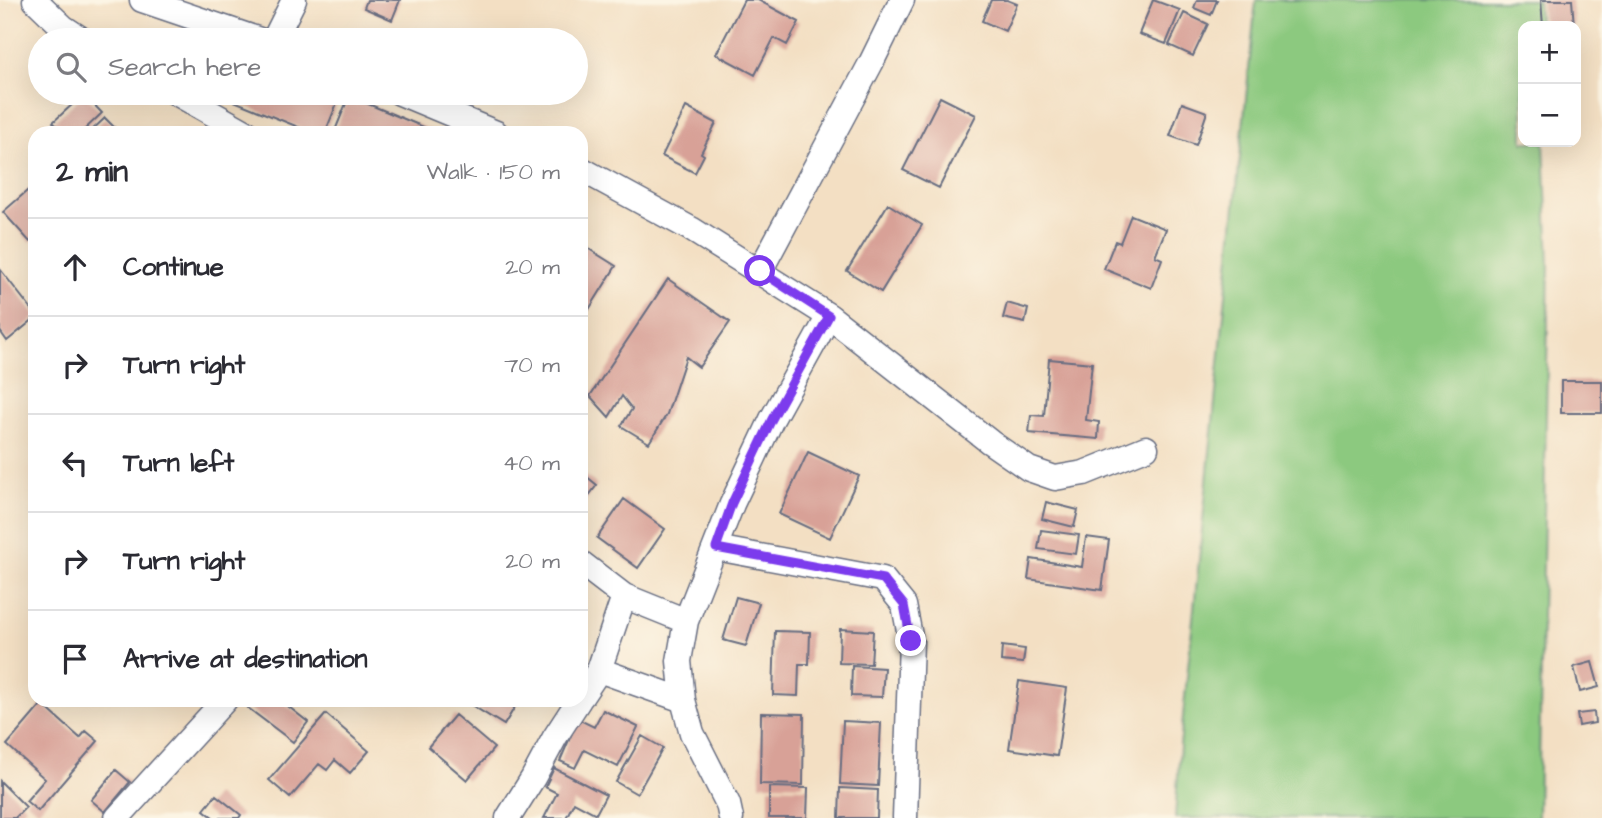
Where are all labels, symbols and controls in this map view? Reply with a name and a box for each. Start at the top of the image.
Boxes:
map controls [1518,21,1581,147]
button: + [1518,21,1581,84]
search box [28,28,588,105]
icon: search [52,48,90,86]
text: Search here [108,49,261,85]
button: − [1518,84,1581,147]
text: 2 min [56,151,128,193]
text: Walk · 150 m [426,156,560,188]
icon: ahead [56,248,94,286]
text: Continue [123,249,224,285]
text: 20 m [505,251,560,283]
route start [744,255,775,286]
icon: right [56,346,94,384]
text: Turn right [123,347,245,383]
text: 70 m [504,349,560,381]
icon: left [56,444,94,482]
text: Turn left [123,445,234,481]
text: 40 m [503,447,560,479]
icon: right [56,542,94,580]
text: Turn right [123,543,245,579]
text: 20 m [505,545,560,577]
route end [895,625,926,656]
icon: arrive [56,640,94,678]
text: Arrive at destination [123,641,368,677]

